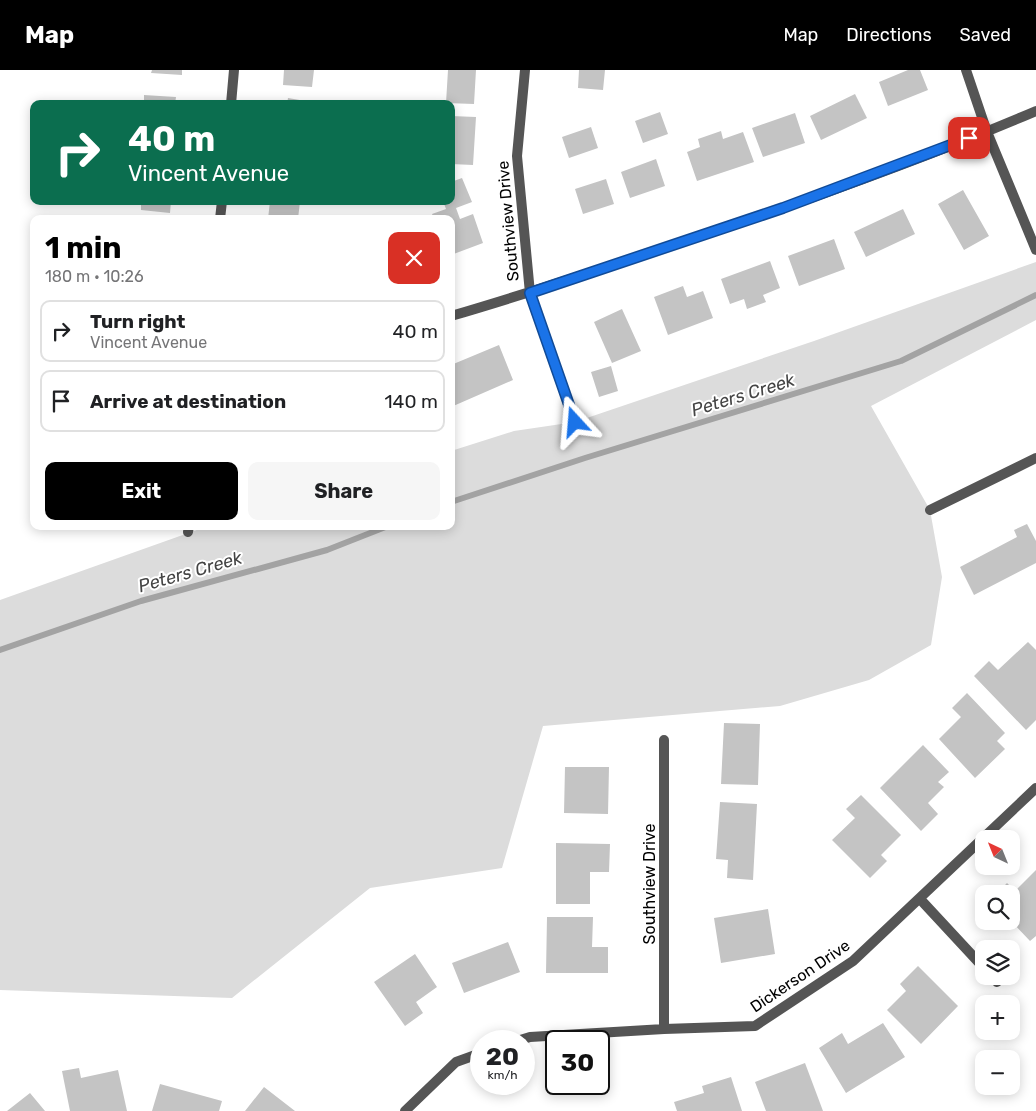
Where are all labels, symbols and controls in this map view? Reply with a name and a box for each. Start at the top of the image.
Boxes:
text: Map [25,21,74,49]
text: Map [783,24,818,46]
text: Directions [846,24,932,46]
text: Saved [960,24,1011,46]
pin [948,117,990,159]
text: 40 m [128,118,215,160]
icon: right [45,120,110,185]
icon: arrive [955,124,983,152]
text: Vincent Avenue [128,160,289,187]
street label: Southview Drive [493,160,523,282]
text: 1 min [45,230,122,266]
button: close [388,232,440,284]
text: 180 m · 10:26 [45,267,144,286]
text: Turn right [90,310,185,333]
icon: right [47,317,75,345]
text: 40 m [393,320,438,343]
text: Vincent Avenue [90,333,207,352]
water label: Peters Creek [689,369,798,421]
icon: arrive [47,387,75,415]
text: Arrive at destination [90,390,286,413]
text: 140 m [384,390,438,413]
position arrow [548,395,600,447]
button: Exit [45,462,238,520]
button: Share [248,462,440,520]
water label: Peters Creek [135,546,245,597]
street label: Southview Drive [640,824,659,944]
north arrow [975,830,1020,875]
map controls [975,830,1020,1095]
button: search [975,885,1020,930]
street label: Dickerson Drive [747,936,853,1016]
button: layers [975,940,1020,985]
button: + [975,995,1020,1040]
speed limit sign: 30 [545,1030,610,1095]
text: 20 [486,1042,519,1071]
button: − [975,1050,1020,1095]
text: km/h [488,1068,517,1082]

